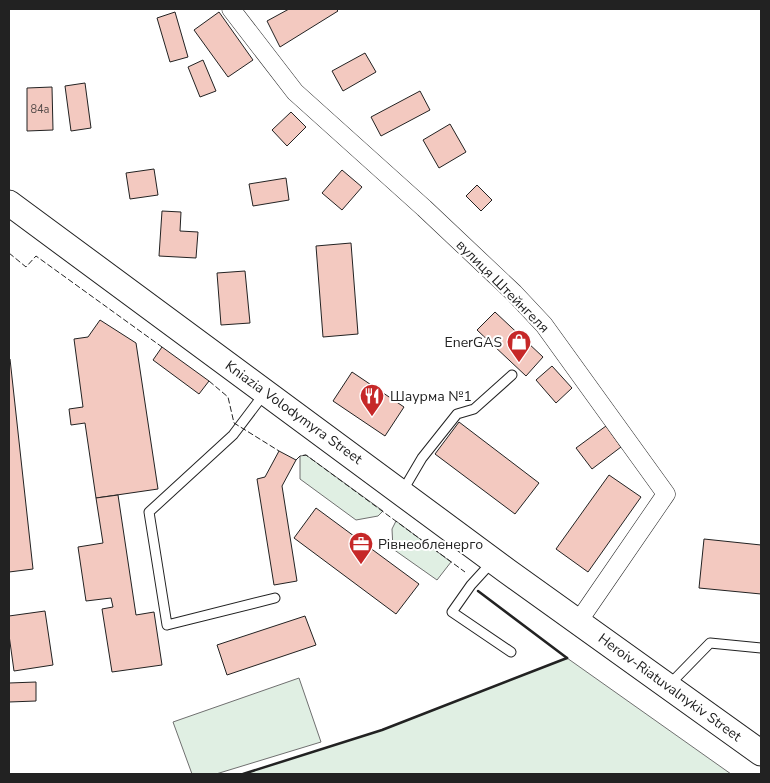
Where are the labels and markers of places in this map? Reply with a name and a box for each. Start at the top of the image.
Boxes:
shop icon: EnerGAS [506,329,532,363]
place label: EnerGAS [445,333,502,352]
restaurant icon: Шаурма №1 [359,383,385,417]
place label: Шаурма №1 [390,387,472,406]
office icon: Рівнеобленерго [348,531,374,565]
place label: Рівнеобленерго [378,535,483,554]

